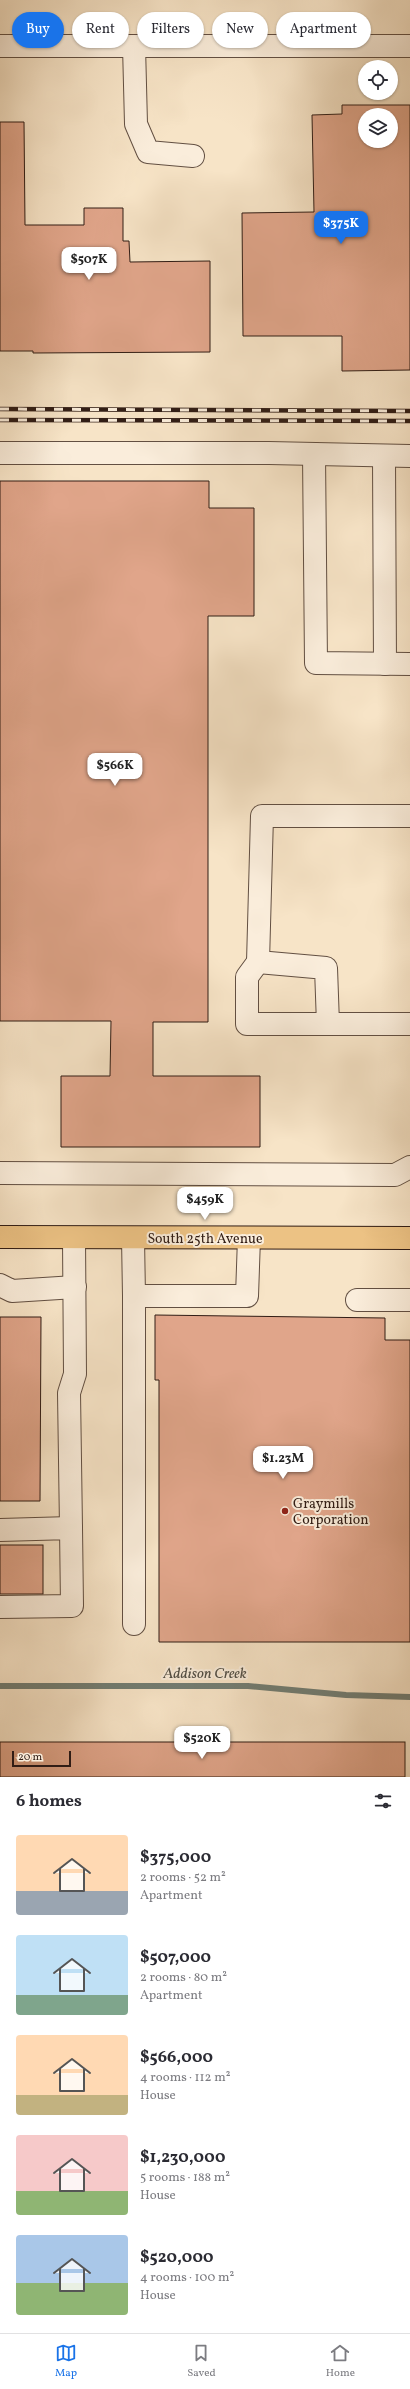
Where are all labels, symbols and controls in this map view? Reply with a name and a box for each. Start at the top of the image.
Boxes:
chip: Buy [12,12,64,48]
chip: Rent [72,12,129,48]
chip: Filters [137,12,204,48]
chip: New [212,12,268,48]
chip: Apartment [276,12,371,48]
map controls [358,60,398,148]
button: locate [358,60,398,100]
button: layers [358,108,398,148]
pin: $375K [313,211,369,245]
text: $375K [323,215,359,233]
pin: $507K [61,247,117,281]
text: $507K [70,251,108,269]
pin: $566K [87,753,143,787]
text: $566K [96,757,134,775]
pin: $459K [177,1187,233,1221]
text: $459K [186,1191,224,1209]
street label: South 25th Avenue [147,1230,263,1249]
pin: $1.23M [250,1446,316,1480]
text: $1.23M [262,1450,304,1468]
place label: Graymills Corporation [293,1495,369,1530]
marker: Graymills Corporation [280,1506,290,1516]
water label: Addison Creek [162,1664,247,1685]
pin: $520K [174,1726,230,1760]
text: $520K [183,1730,221,1748]
scale bar [12,1749,71,1768]
text: 20 m [18,1750,42,1765]
text: 6 homes [16,1790,82,1813]
icon: filters [372,1790,394,1812]
text: $375,000 [140,1846,211,1869]
icon: home [48,1851,96,1899]
text: 2 rooms · 52 m² [140,1869,226,1887]
text: Apartment [140,1887,203,1905]
text: $507,000 [140,1946,211,1969]
icon: home [48,1951,96,1999]
text: 2 rooms · 80 m² [140,1969,227,1987]
text: Apartment [140,1987,203,2005]
text: $566,000 [140,2046,213,2069]
icon: home [48,2051,96,2099]
text: 4 rooms · 112 m² [140,2069,230,2087]
text: House [140,2087,176,2105]
text: $1,230,000 [140,2146,225,2169]
icon: home [48,2151,96,2199]
text: 5 rooms · 188 m² [140,2169,230,2187]
text: House [140,2187,176,2205]
text: $520,000 [140,2246,214,2269]
icon: home [48,2251,96,2299]
text: 4 rooms · 100 m² [140,2269,234,2287]
text: House [140,2287,176,2305]
tab: Map [55,2342,77,2381]
tab: Saved [187,2342,216,2381]
tab: Home [326,2342,355,2381]

